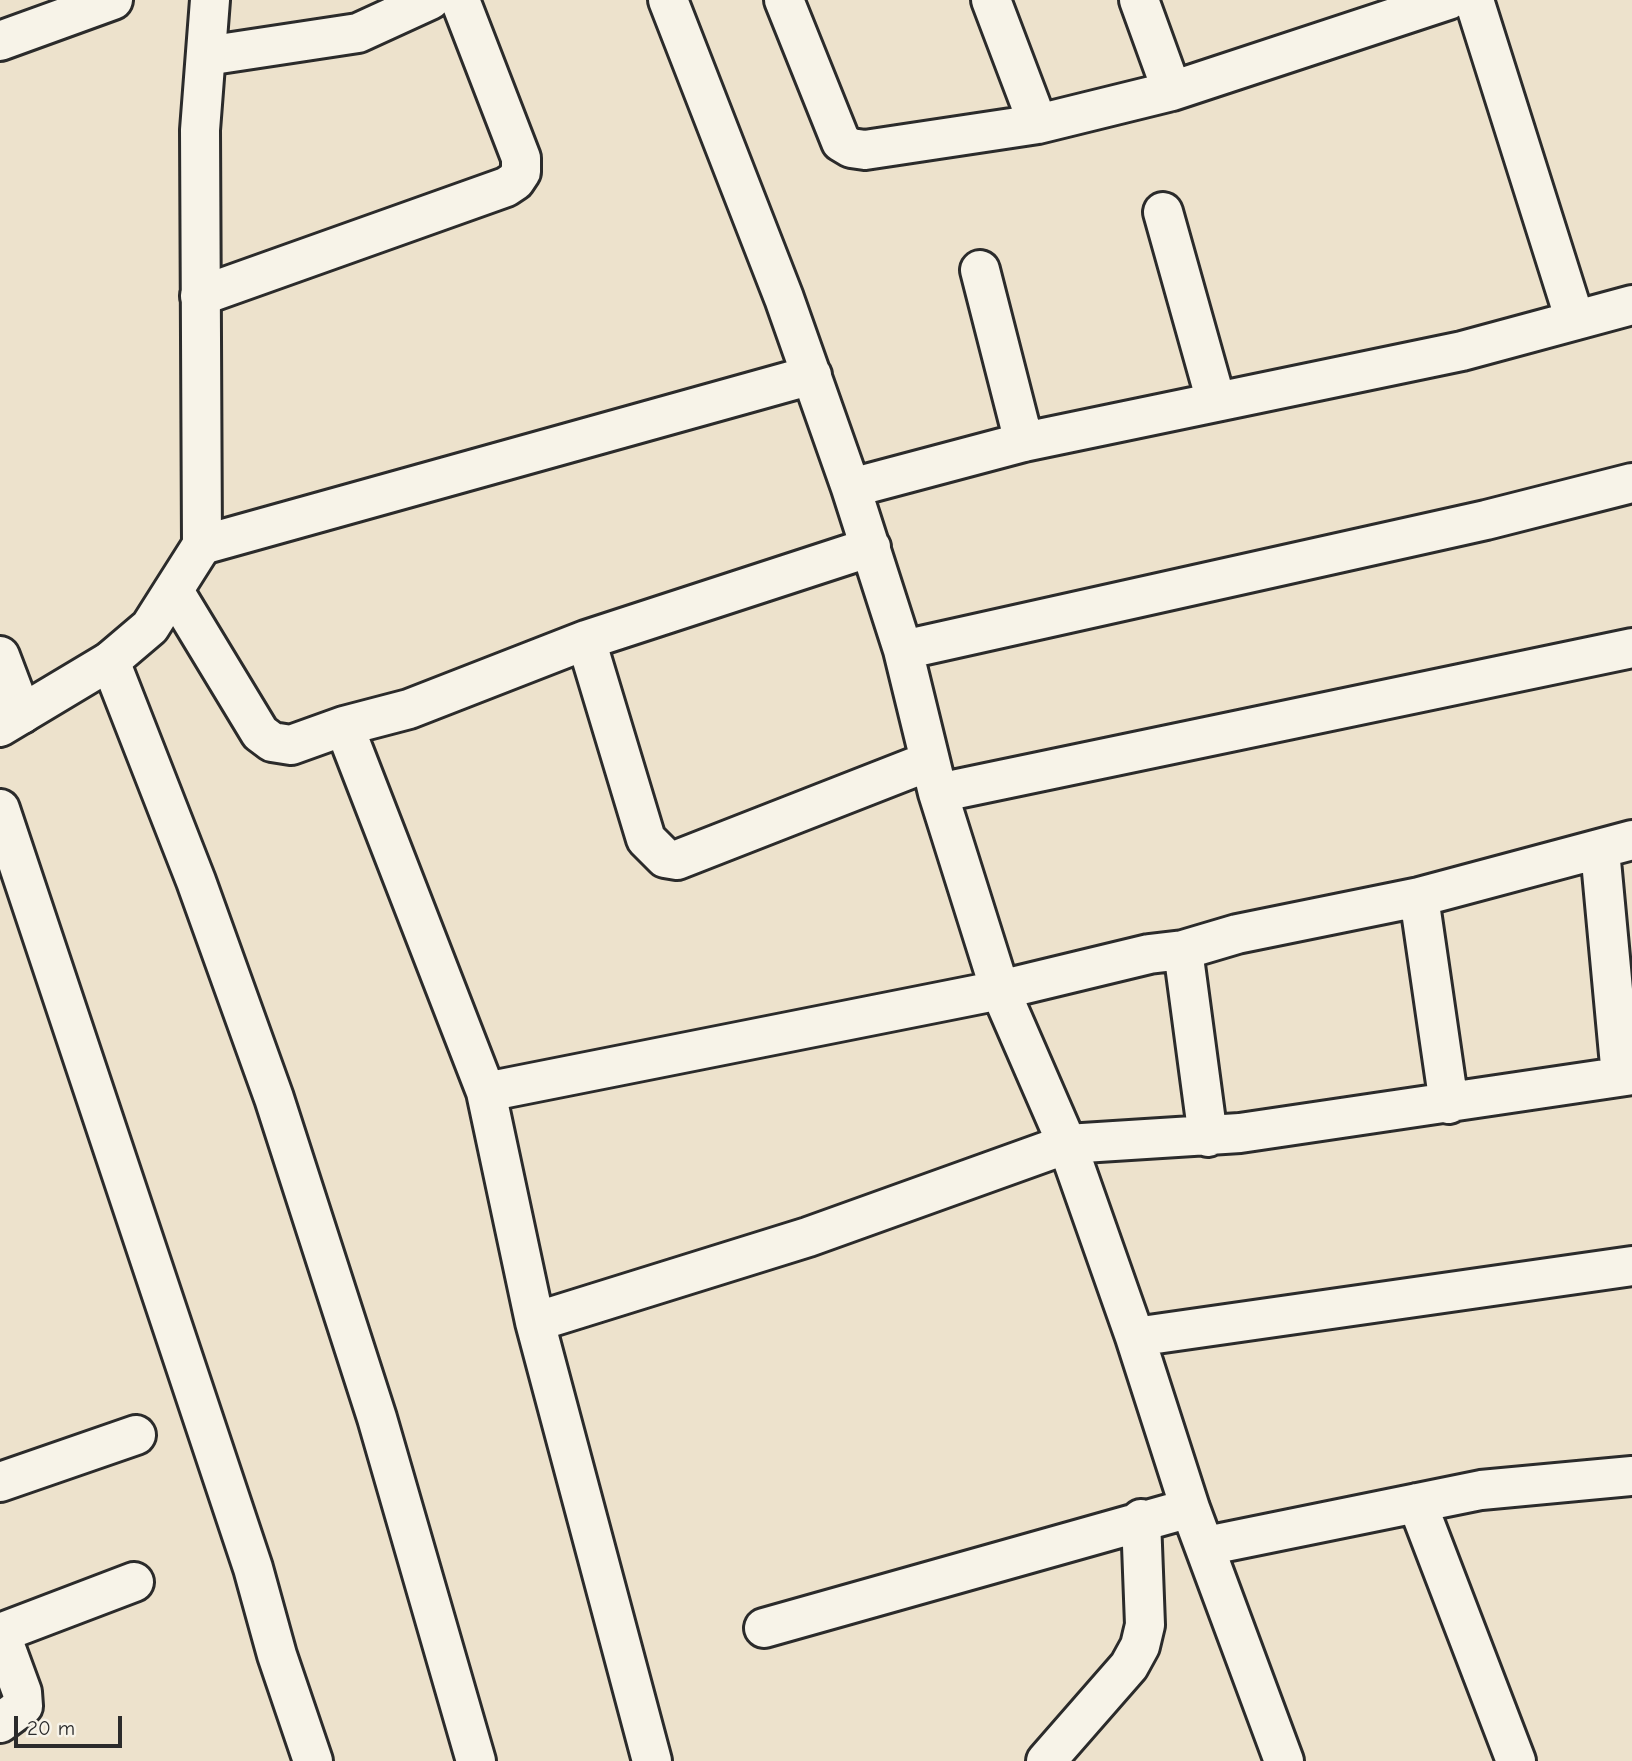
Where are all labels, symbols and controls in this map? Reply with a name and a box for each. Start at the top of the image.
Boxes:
scale bar [18,1702,126,1746]
text: 20 m [27,1716,75,1740]

